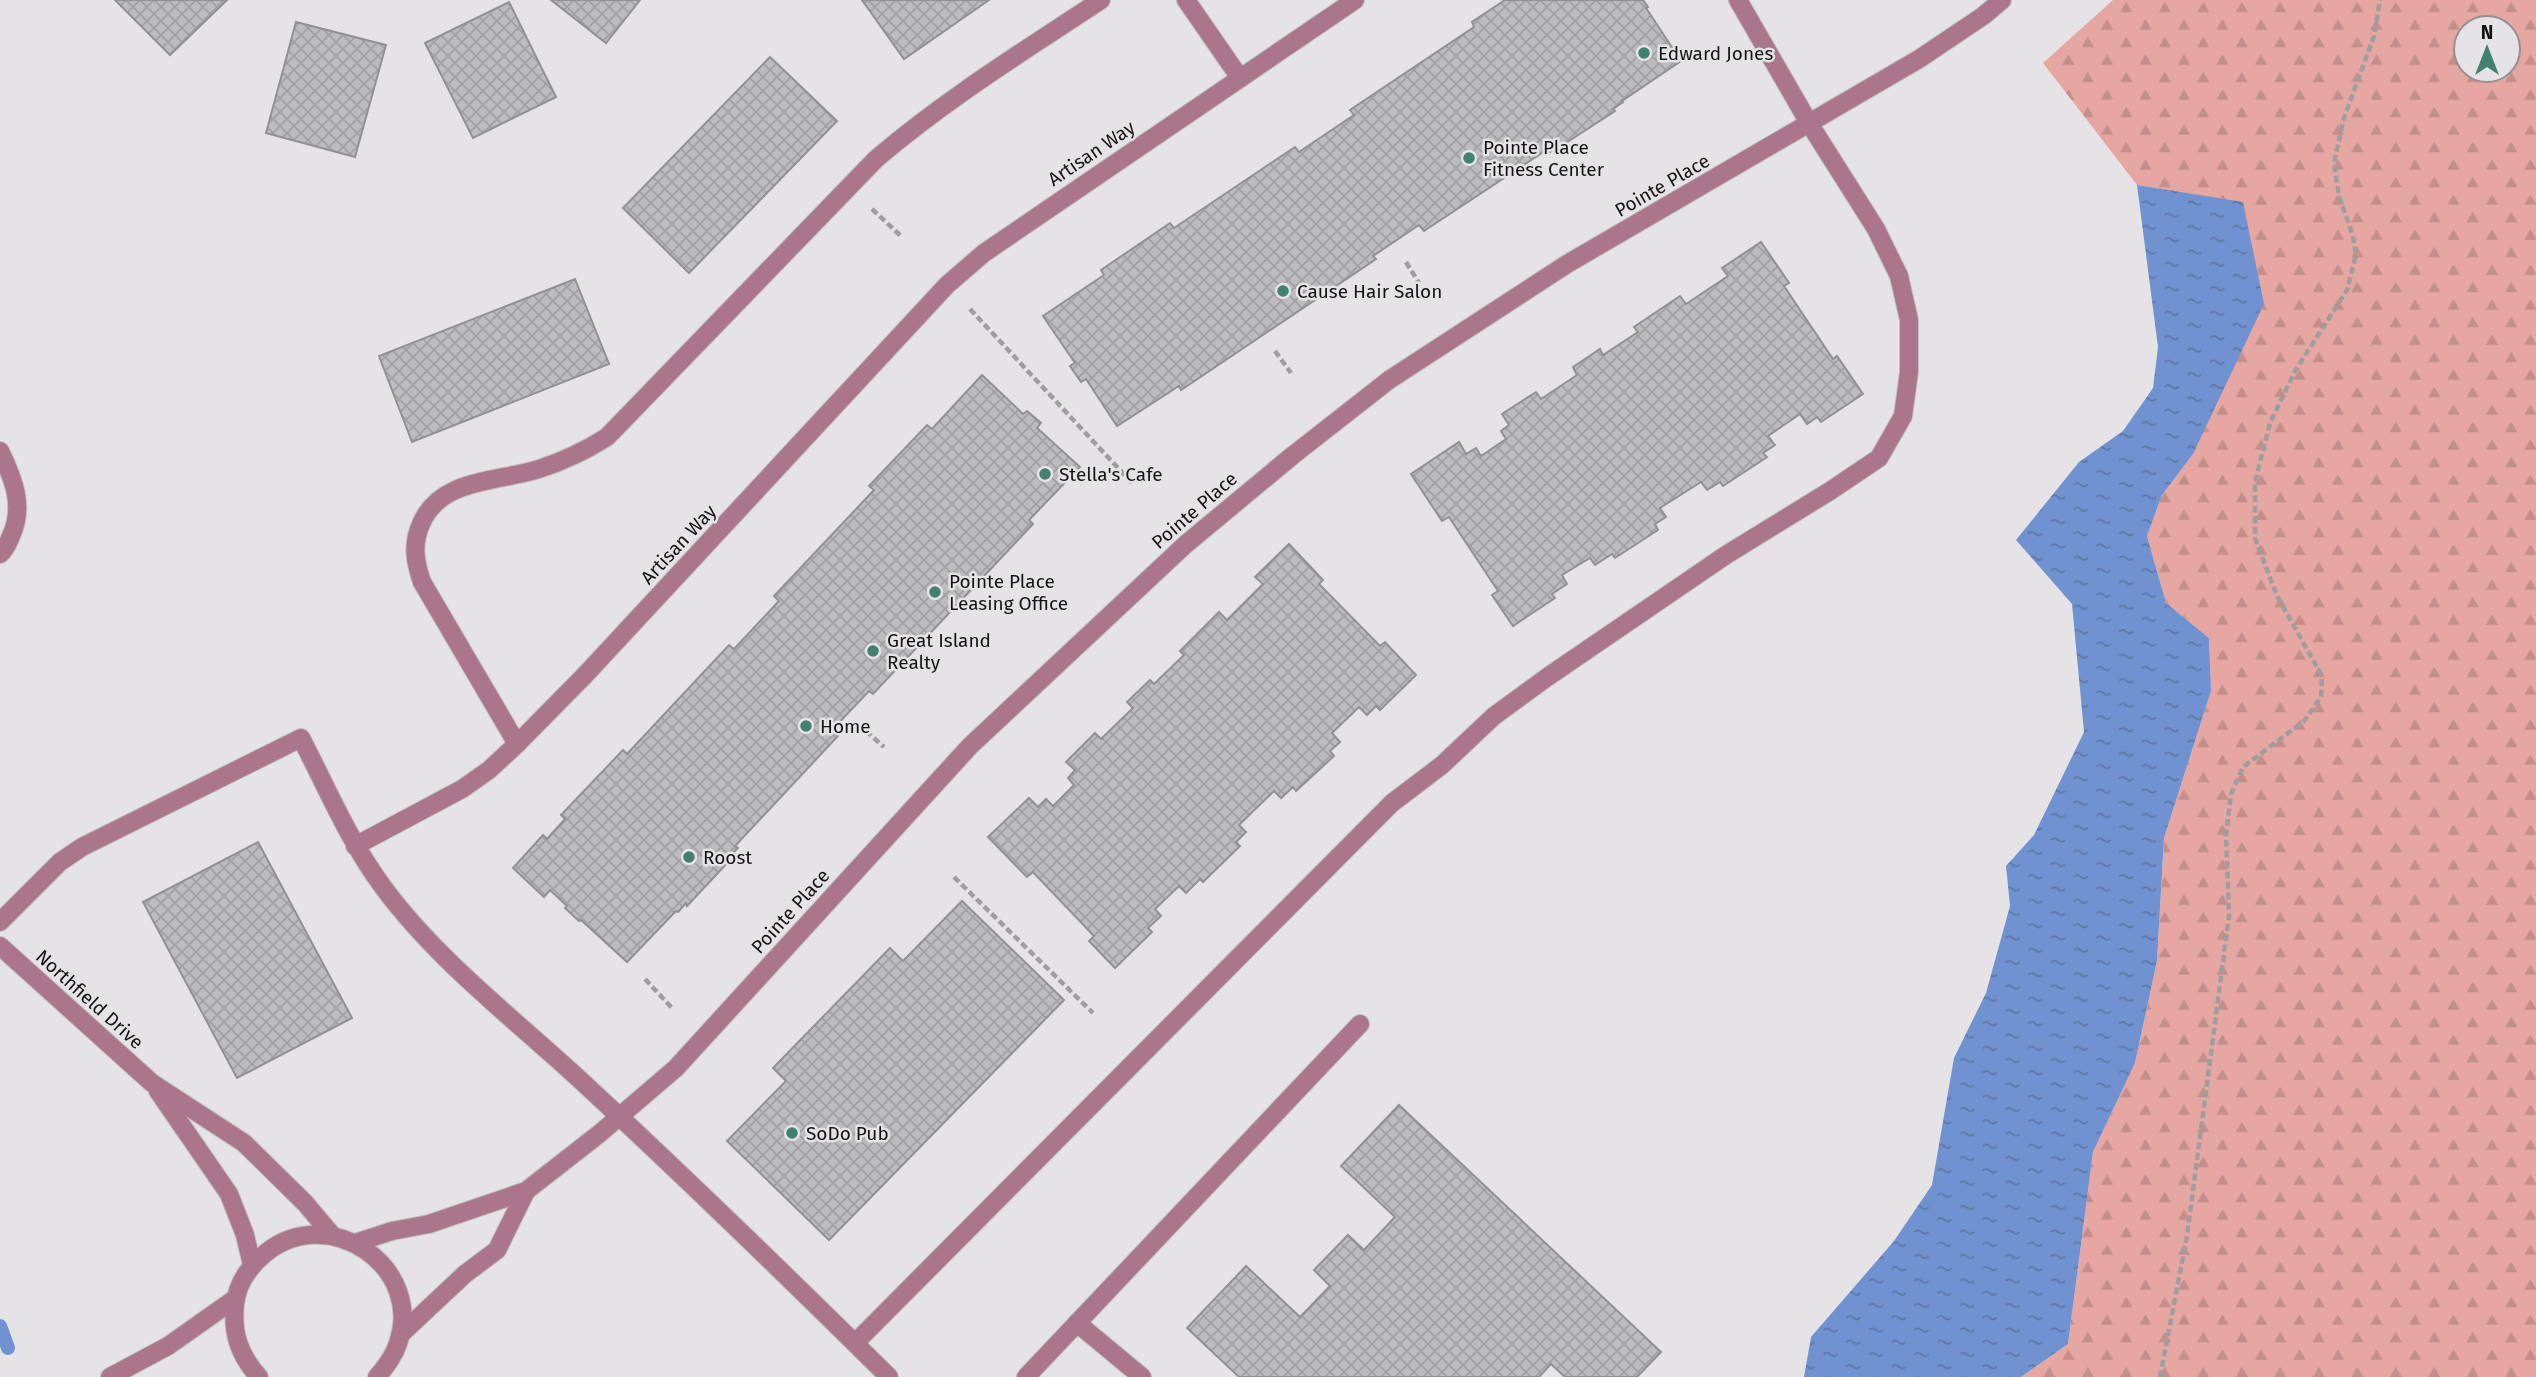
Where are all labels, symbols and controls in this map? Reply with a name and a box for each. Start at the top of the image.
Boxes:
north arrow [2452,14,2522,84]
text: N [2481,21,2493,44]
place label: Edward Jones [1658,42,1773,65]
marker: Edward Jones [1636,45,1652,61]
street label: Artisan Way [1043,116,1140,191]
place label: Pointe Place Fitness Center [1483,136,1605,181]
street label: Pointe Place [1611,149,1714,222]
marker: Pointe Place Fitness Center [1461,150,1477,166]
place label: Cause Hair Salon [1297,280,1442,303]
marker: Cause Hair Salon [1275,283,1291,299]
place label: Stella's Cafe [1059,463,1163,486]
marker: Stella's Cafe [1037,466,1053,482]
street label: Pointe Place [1147,467,1242,554]
street label: Artisan Way [636,499,721,589]
place label: Pointe Place Leasing Office [949,570,1068,615]
marker: Pointe Place Leasing Office [927,584,943,600]
place label: Great Island Realty [887,629,991,674]
marker: Great Island Realty [865,643,881,659]
place label: Home [820,715,871,738]
marker: Home [798,718,814,734]
place label: Roost [703,846,752,869]
marker: Roost [681,849,697,865]
street label: Pointe Place [746,864,834,958]
street label: Northfield Drive [31,945,148,1054]
place label: SoDo Pub [806,1122,889,1145]
marker: SoDo Pub [784,1125,800,1141]

